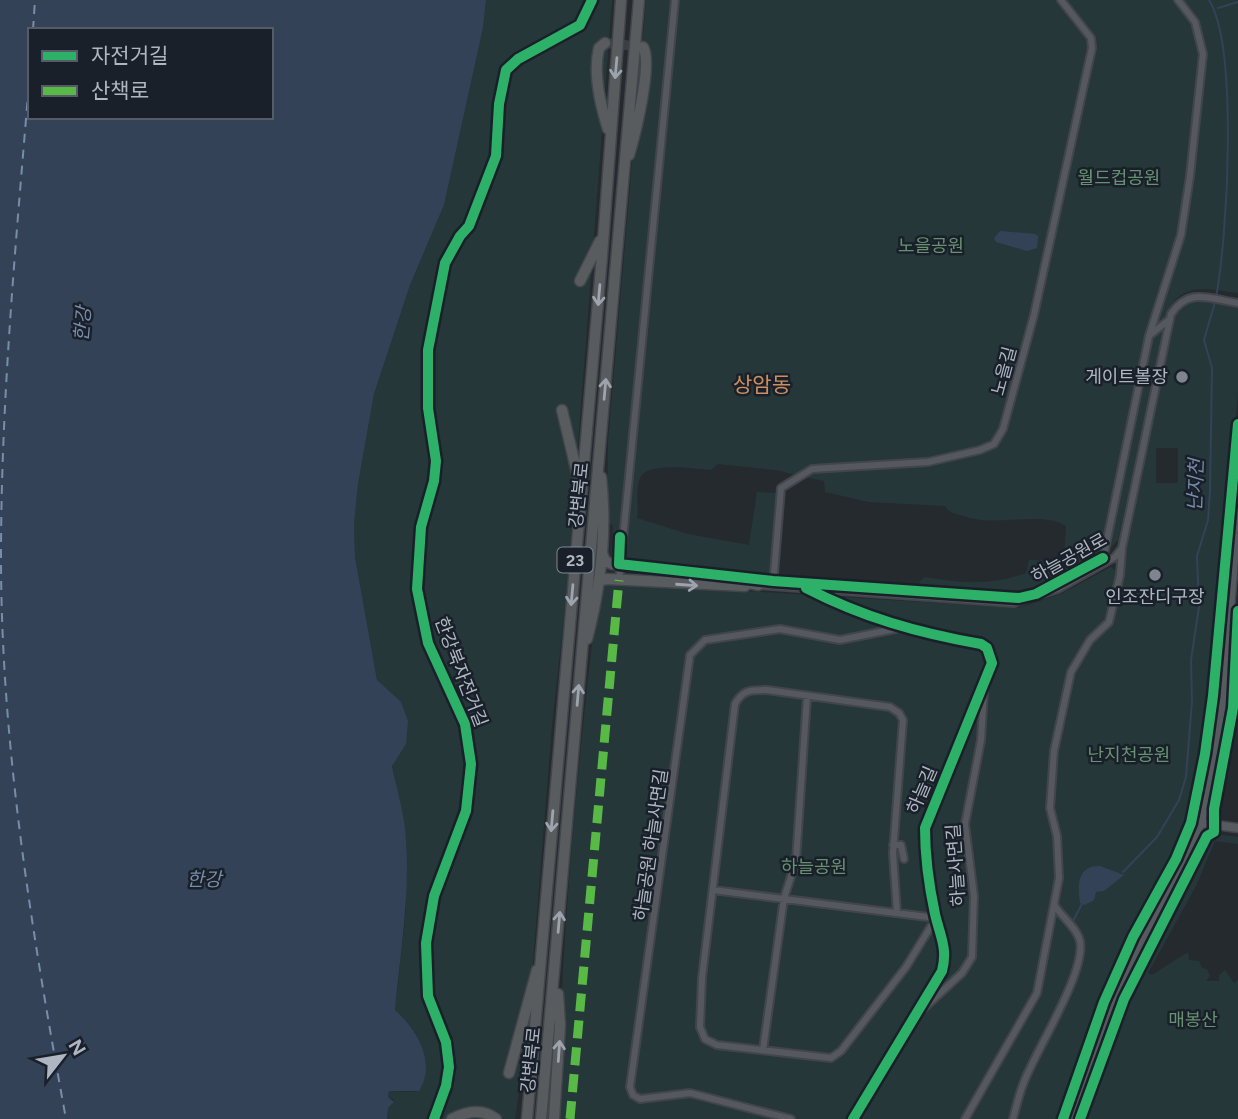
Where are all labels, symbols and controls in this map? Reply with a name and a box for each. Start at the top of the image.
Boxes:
legend [28,28,273,119]
text: 자전거길 [91,43,168,68]
one-way arrow [609,56,622,79]
text: 산책로 [91,78,149,103]
park label: 월드컵공원 [1078,167,1160,189]
park label: 노을공원 [898,235,964,257]
one-way arrow [592,283,605,306]
water label: 한강 [70,303,96,342]
street label: 노을길 [987,344,1021,398]
place label: 게이트볼장 [1085,366,1168,388]
marker: 게이트볼장 [1174,369,1190,385]
district label: 상암동 [733,372,791,397]
one-way arrow [599,378,612,400]
water label: 난지천 [1183,457,1208,512]
street label: 강변북로 [565,461,593,529]
street label: 하늘공원로 [1027,528,1111,588]
road number: 23 [558,548,592,572]
marker: 인조잔디구장 [1147,567,1163,583]
one-way arrow [675,579,698,592]
one-way arrow [565,583,578,606]
place label: 인조잔디구장 [1105,586,1205,608]
street label: 한강북자전거길 [430,614,492,730]
one-way arrow [572,684,585,707]
park label: 난지천공원 [1088,744,1170,766]
street label: 하늘길 [902,763,942,817]
street label: 하늘공원 하늘사면길 [629,767,673,923]
one-way arrow [545,810,558,832]
street label: 하늘사면길 [942,823,970,907]
park label: 하늘공원 [781,856,847,878]
water label: 한강 [187,868,224,891]
one-way arrow [552,911,565,933]
park label: 매봉산 [1168,1009,1218,1031]
north arrow [28,1021,98,1091]
street label: 강변북로 [517,1026,545,1094]
text: N [64,1035,91,1060]
one-way arrow [552,1040,565,1063]

